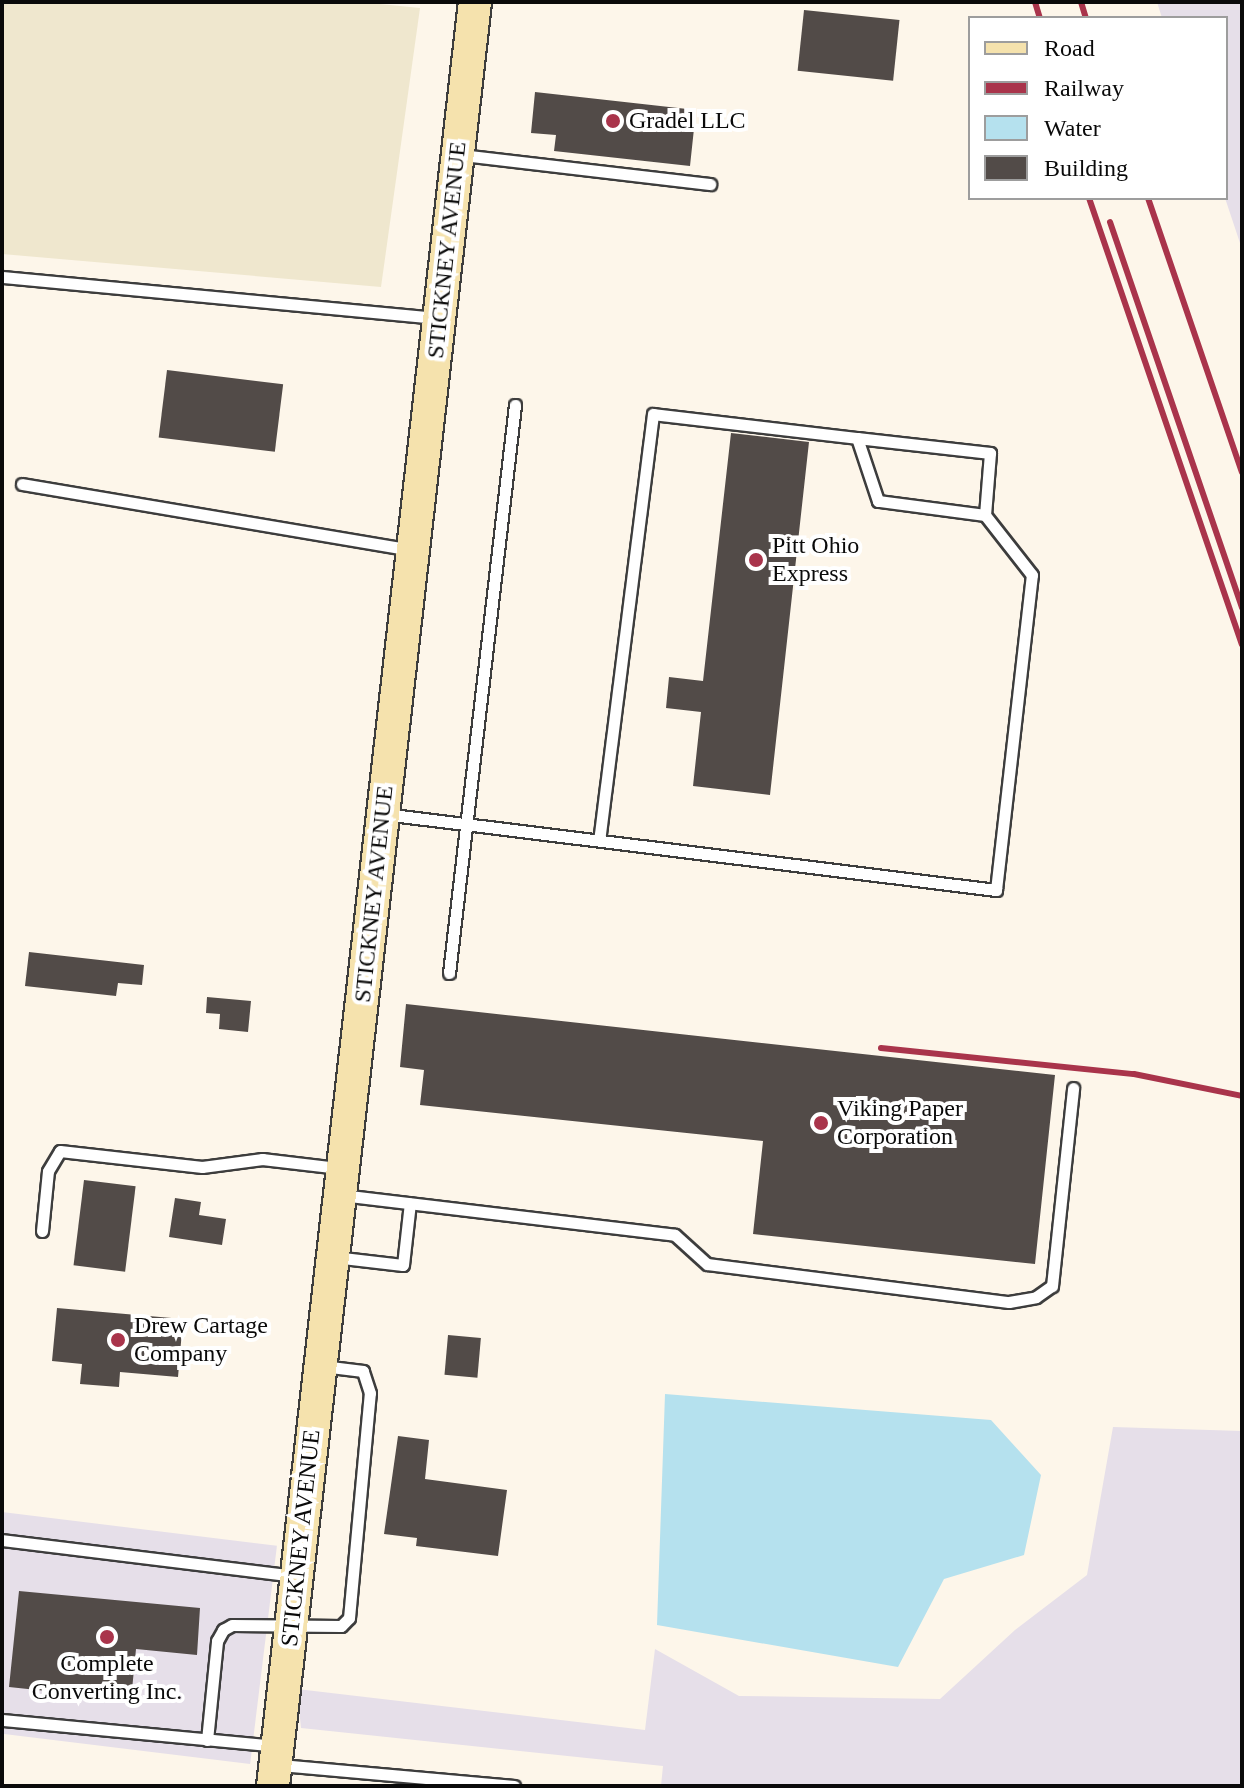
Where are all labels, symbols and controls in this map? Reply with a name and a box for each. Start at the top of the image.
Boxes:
legend [968,16,1228,200]
text: Road [1044,35,1095,61]
text: Railway [1044,75,1124,101]
place label: Gradel LLC [629,107,746,135]
marker: Gradel LLC [604,112,622,130]
text: Water [1044,115,1101,141]
street label: STICKNEY AVENUE [421,139,473,361]
text: Building [1044,155,1128,181]
place label: Pitt Ohio Express [772,532,859,588]
marker: Pitt Ohio Express [747,551,765,569]
street label: STICKNEY AVENUE [348,783,400,1005]
place label: Viking Paper Corporation [837,1095,963,1151]
marker: Viking Paper Corporation [812,1114,830,1132]
place label: Drew Cartage Company [134,1312,268,1368]
marker: Drew Cartage Company [109,1331,127,1349]
street label: STICKNEY AVENUE [275,1427,327,1649]
marker: Complete Converting Inc. [98,1628,116,1646]
place label: Complete Converting Inc. [32,1650,182,1706]

